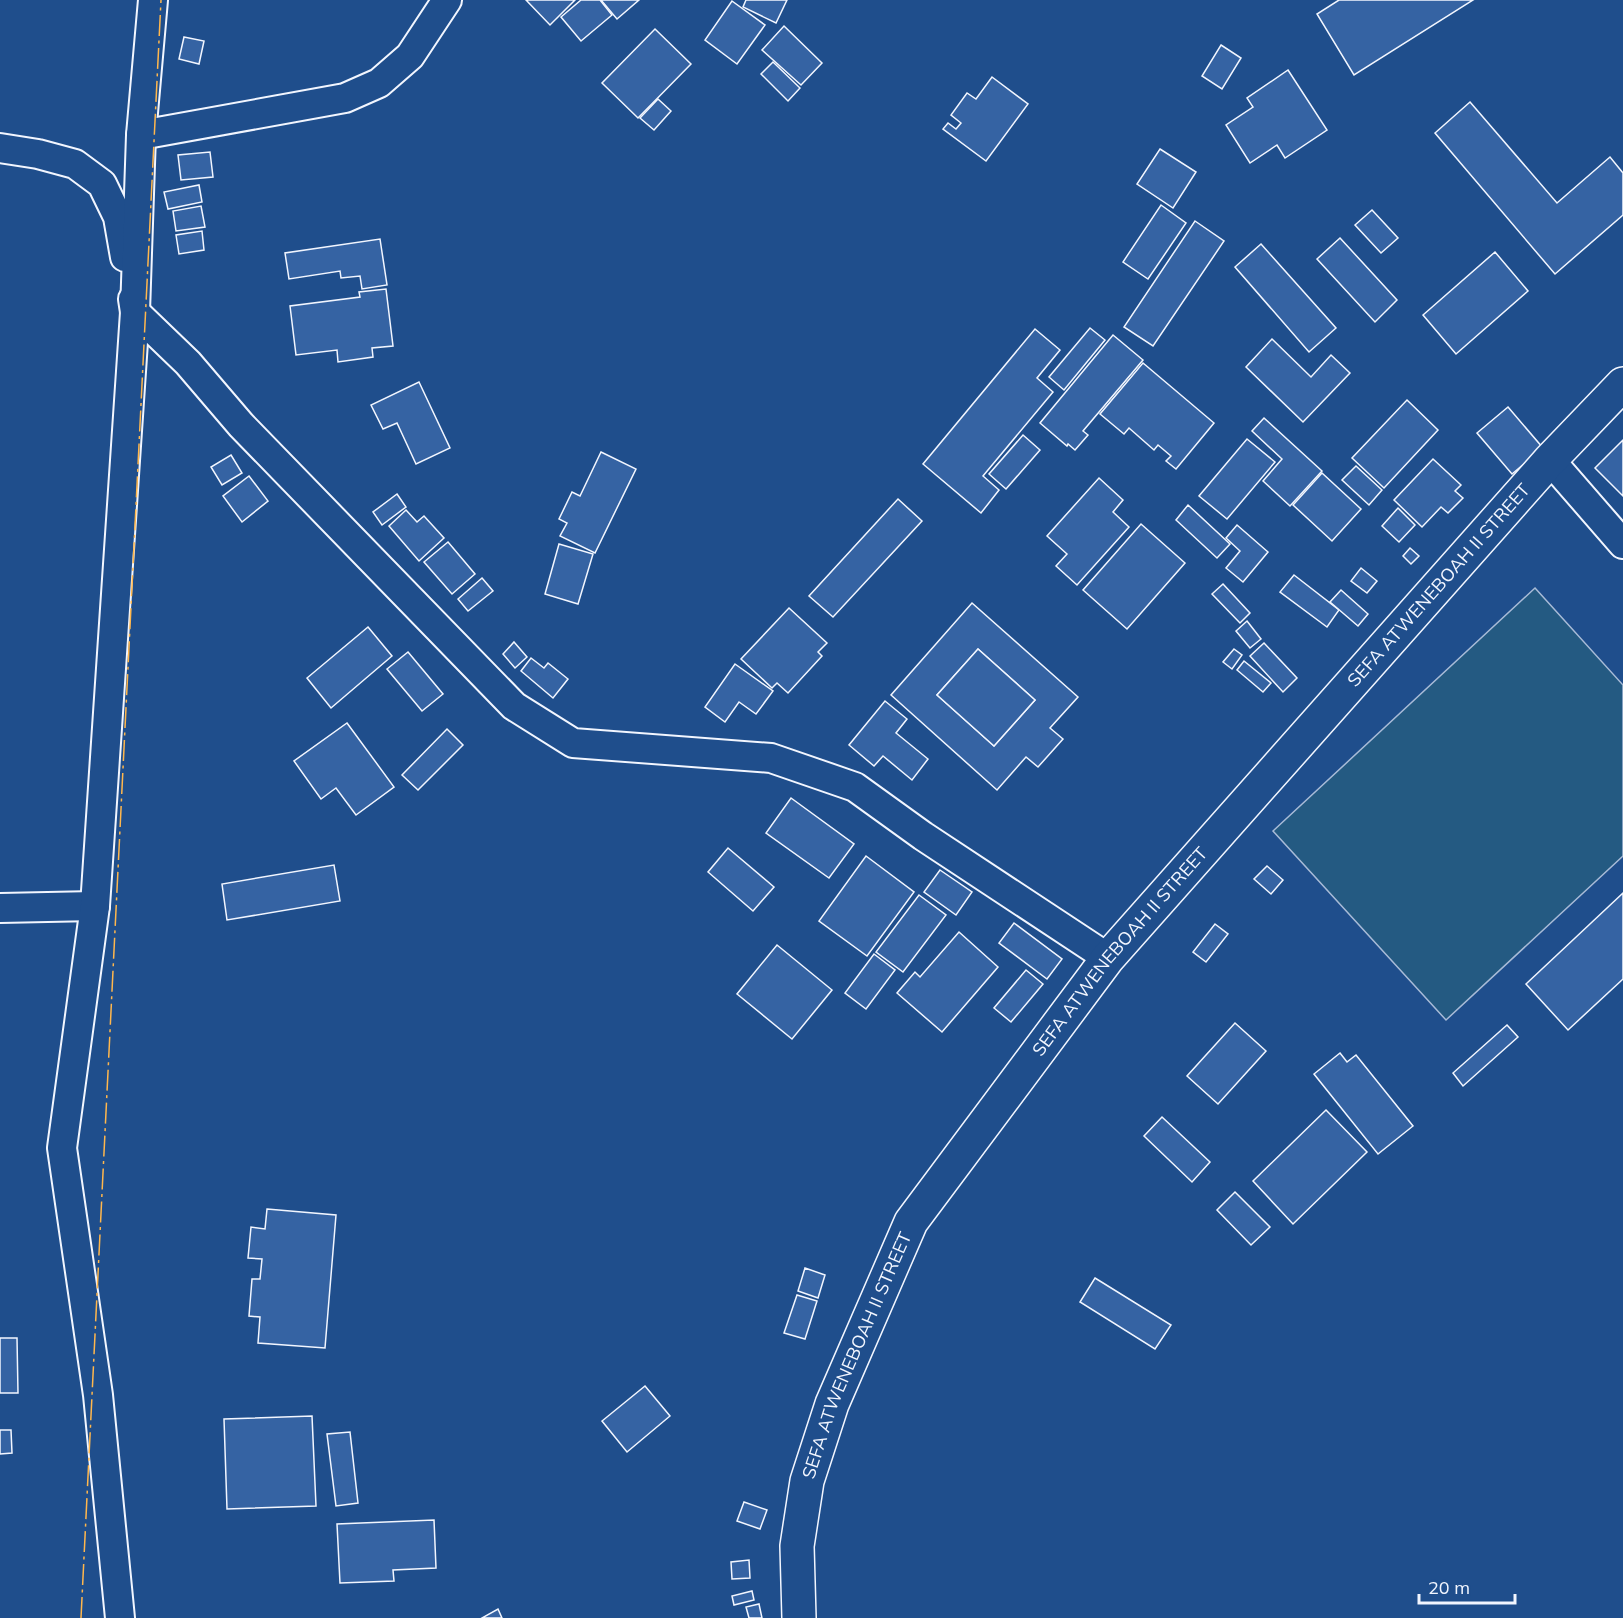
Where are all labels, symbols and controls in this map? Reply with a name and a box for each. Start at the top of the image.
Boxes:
street label: SEFA ATWENEBOAH II STREET [1342,478,1535,691]
street label: SEFA ATWENEBOAH II STREET [1027,842,1212,1061]
street label: SEFA ATWENEBOAH II STREET [797,1228,916,1482]
scale bar [1419,1567,1515,1605]
text: 20 m [1428,1576,1470,1599]

